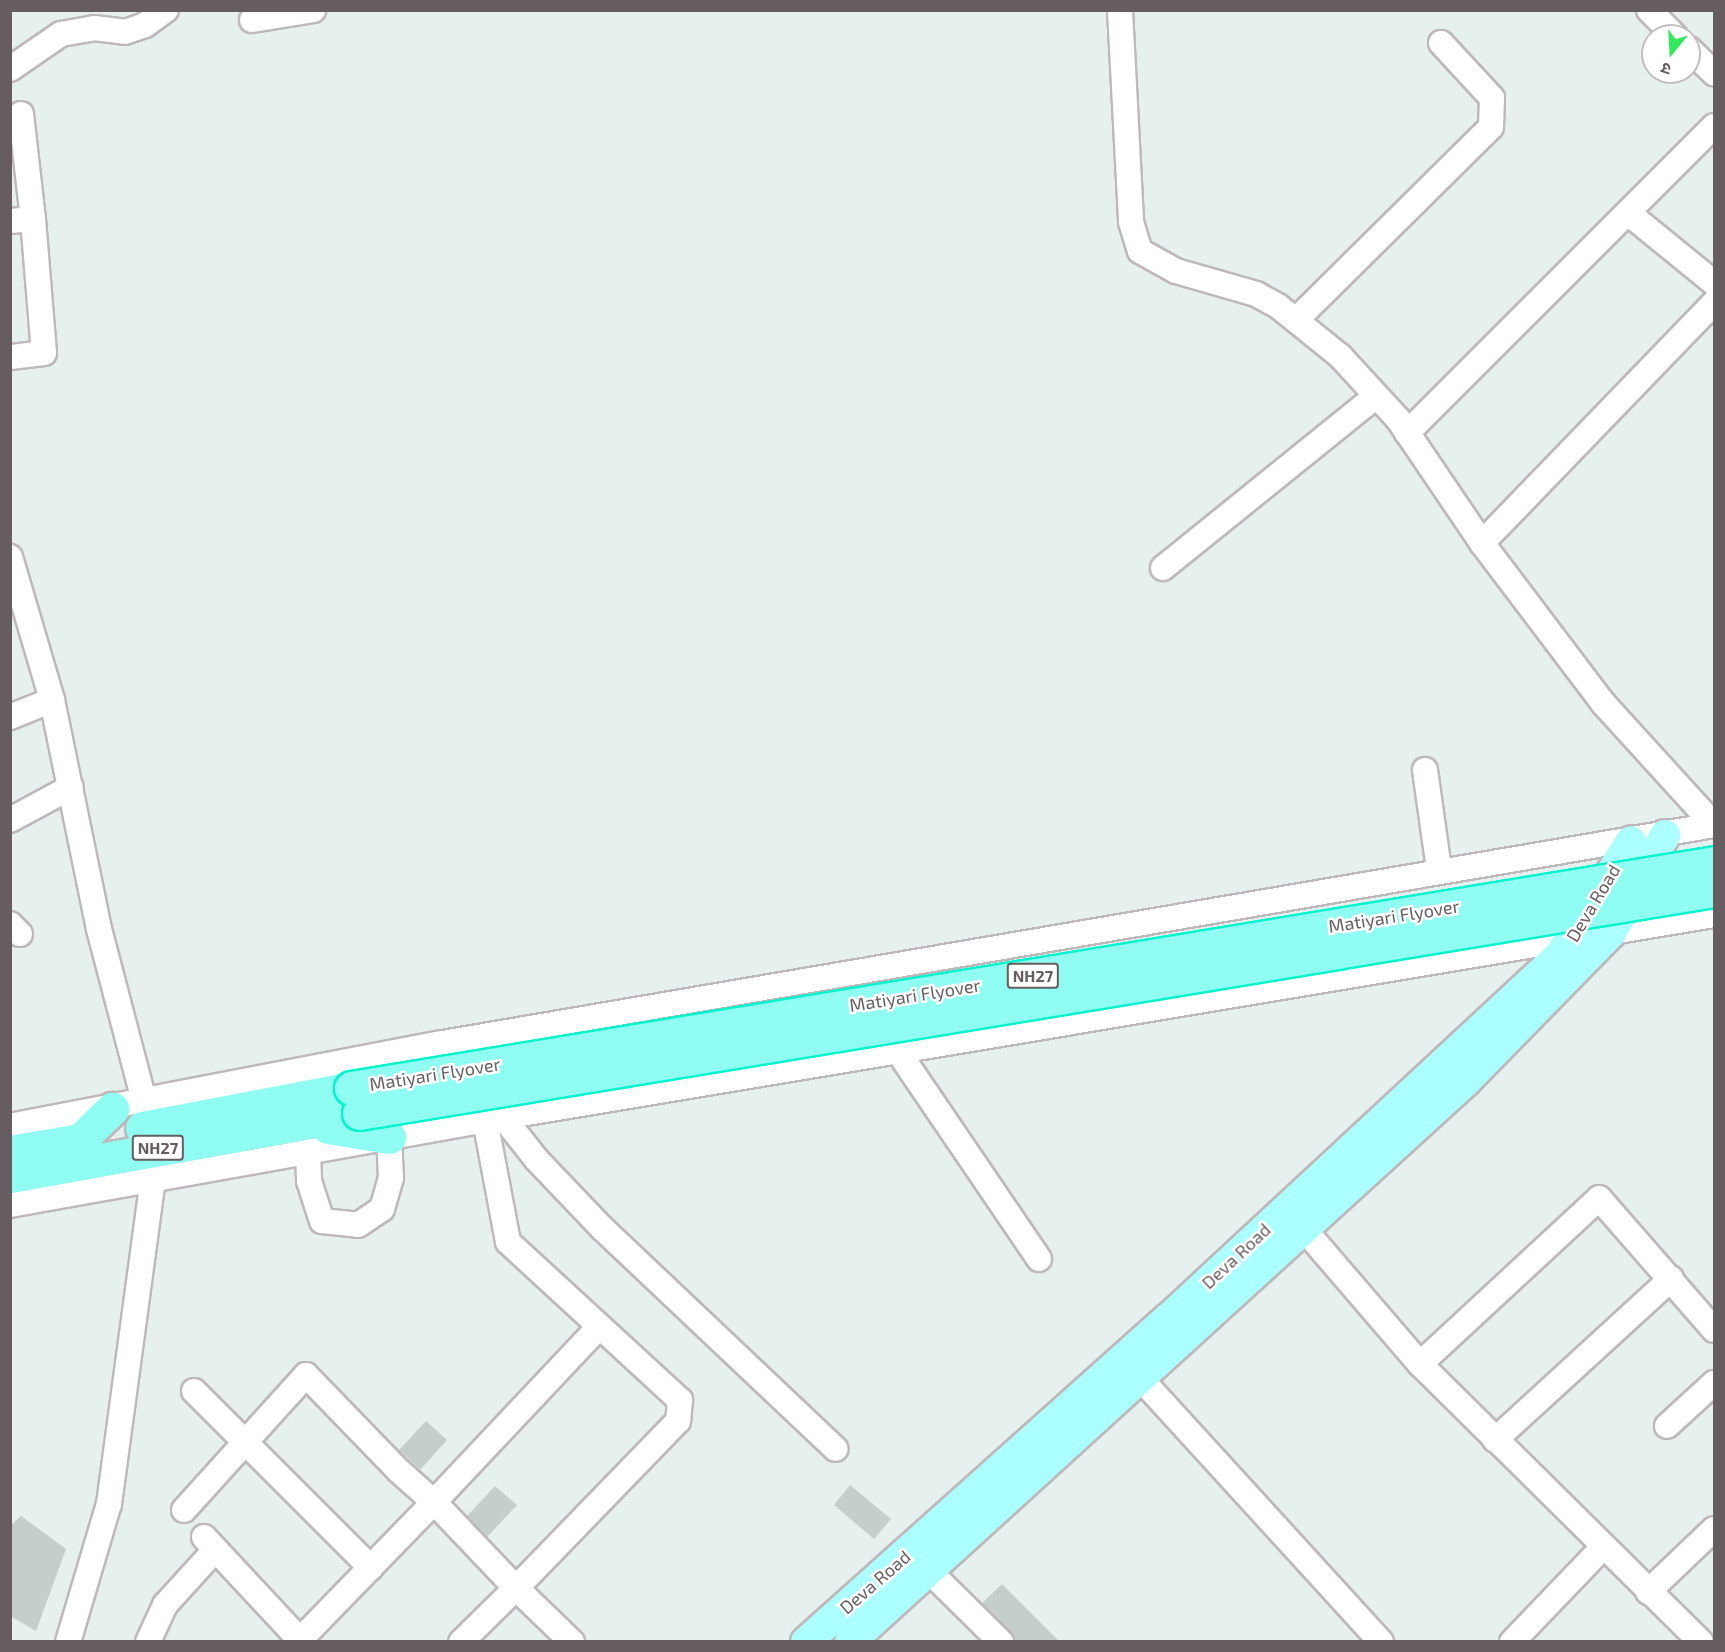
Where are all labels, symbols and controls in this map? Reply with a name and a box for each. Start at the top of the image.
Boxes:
north arrow [1641,24,1701,84]
text: उ [1659,59,1673,80]
street label: Deva Road [1562,860,1624,946]
street label: Matiyari Flyover [1327,895,1461,937]
road number: NH27 [1006,963,1060,989]
street label: Matiyari Flyover [848,974,982,1016]
street label: Matiyari Flyover [368,1053,502,1095]
road number: NH27 [131,1135,185,1161]
street label: Deva Road [1197,1219,1275,1293]
street label: Deva Road [835,1546,915,1618]

